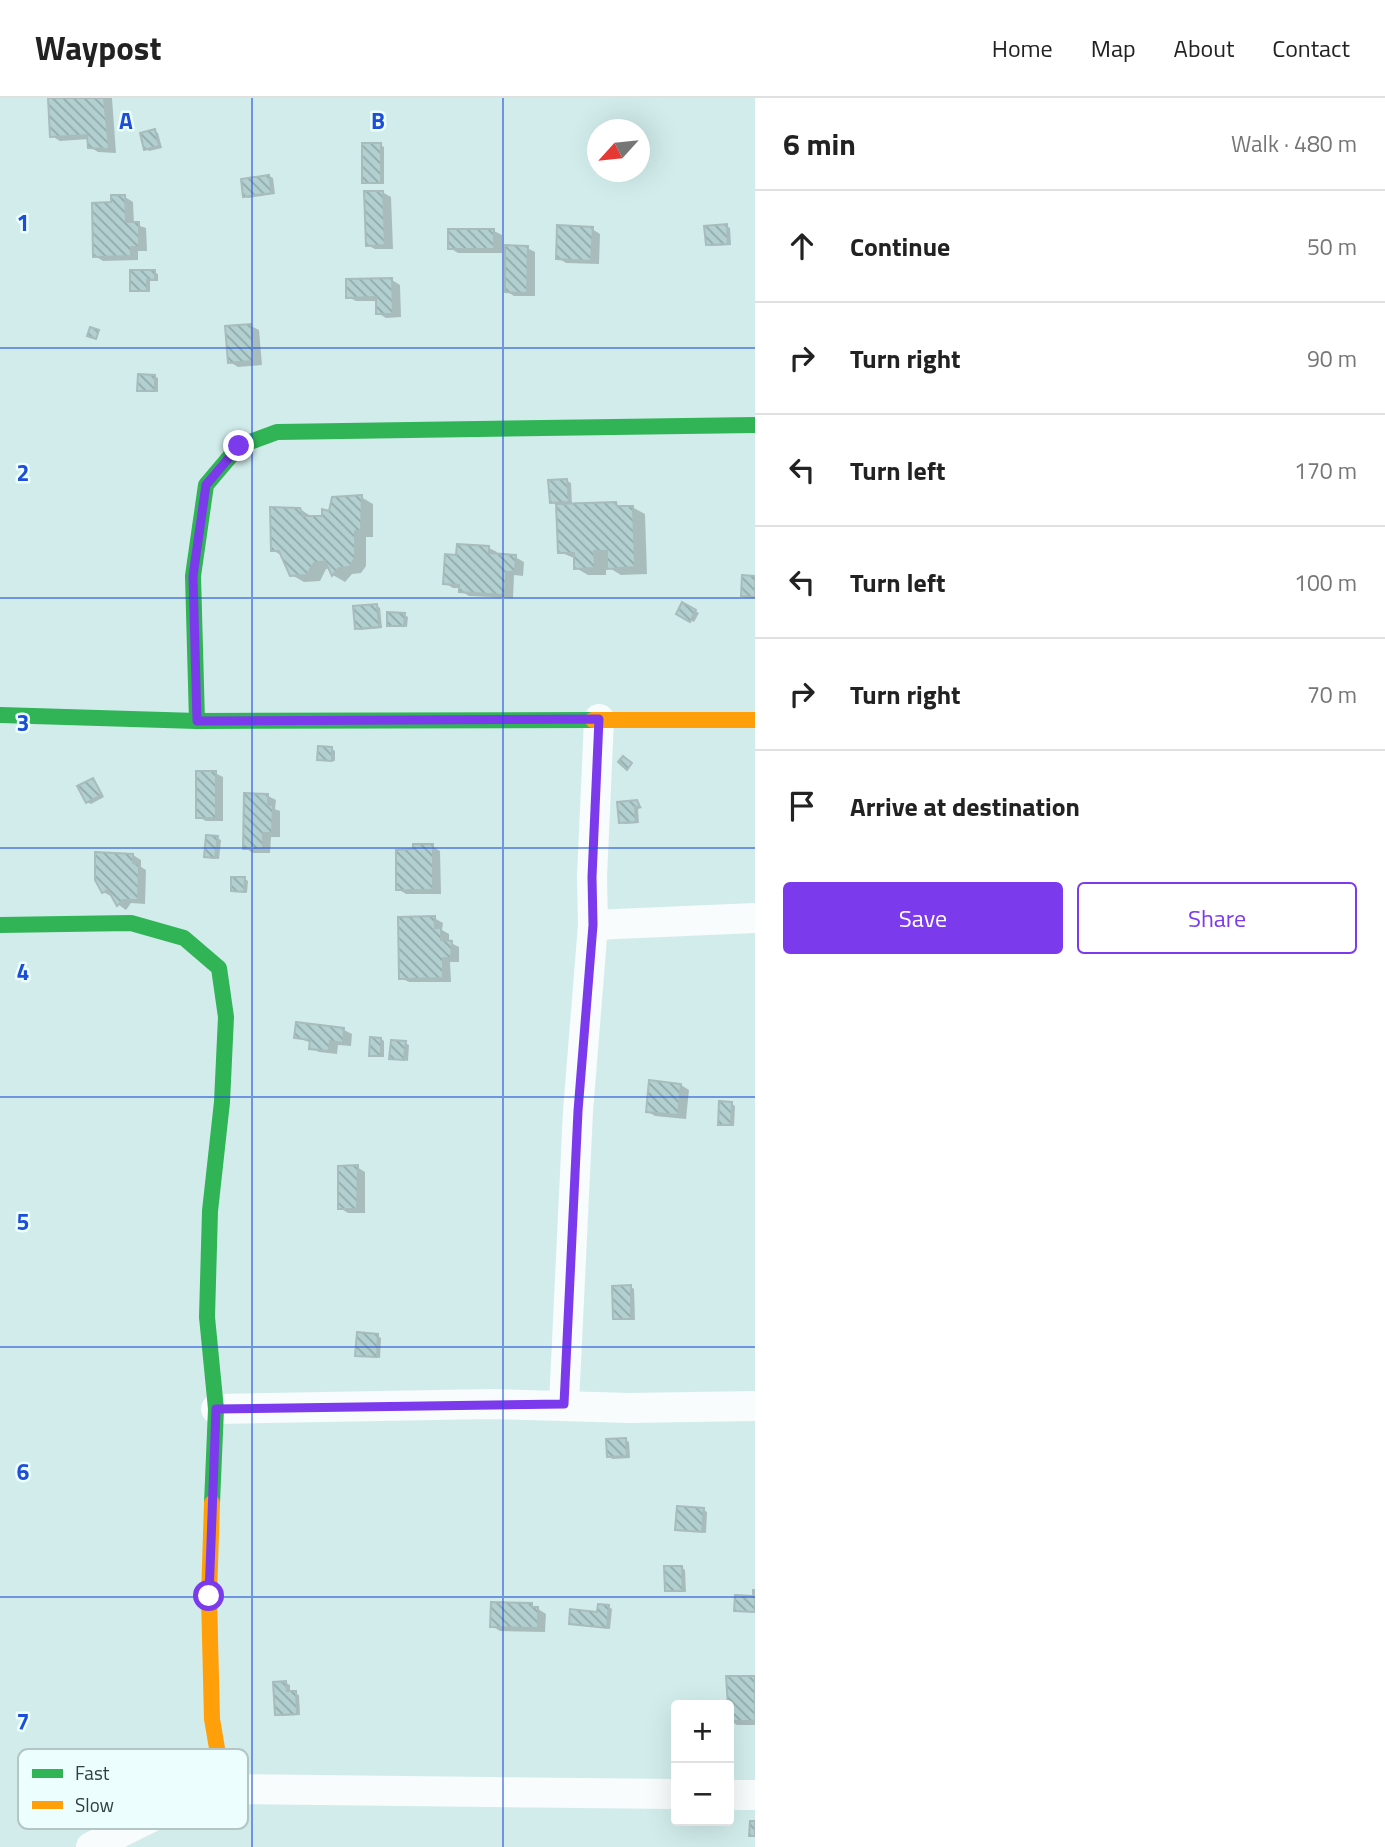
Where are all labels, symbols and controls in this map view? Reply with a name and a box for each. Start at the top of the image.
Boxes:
text: Waypost [35,23,161,73]
text: Home [992,30,1053,66]
text: Map [1091,30,1136,66]
text: About [1174,30,1234,66]
text: Contact [1272,30,1350,66]
text: A [119,103,133,138]
text: B [371,103,385,138]
north arrow [587,119,650,182]
text: 6 min [783,121,856,167]
text: Walk · 480 m [1231,126,1357,161]
text: 1 [17,205,29,240]
icon: ahead [783,227,821,265]
text: Continue [850,227,950,266]
text: 50 m [1307,229,1357,264]
icon: right [783,339,821,377]
text: Turn right [850,339,961,378]
text: 90 m [1307,341,1357,376]
route end [223,430,254,461]
icon: left [783,451,821,489]
text: Turn left [850,451,945,490]
text: 170 m [1294,453,1357,488]
text: 2 [17,455,29,490]
icon: left [783,563,821,601]
text: Turn left [850,563,945,602]
text: 100 m [1294,565,1357,600]
icon: right [783,675,821,713]
text: Turn right [850,675,961,714]
text: 70 m [1307,677,1357,712]
text: 3 [17,705,29,740]
icon: arrive [783,787,821,825]
text: Arrive at destination [850,787,1080,826]
button: Save [783,882,1063,954]
button: Share [1077,882,1357,954]
text: 4 [17,954,29,989]
text: 5 [17,1204,29,1239]
text: 6 [17,1454,30,1489]
route start [193,1580,224,1611]
map controls [671,1700,734,1826]
button: + [671,1700,734,1763]
text: 7 [17,1704,29,1739]
legend [18,1749,248,1829]
text: Fast [75,1758,110,1787]
button: − [671,1763,734,1826]
text: Slow [75,1790,114,1819]

